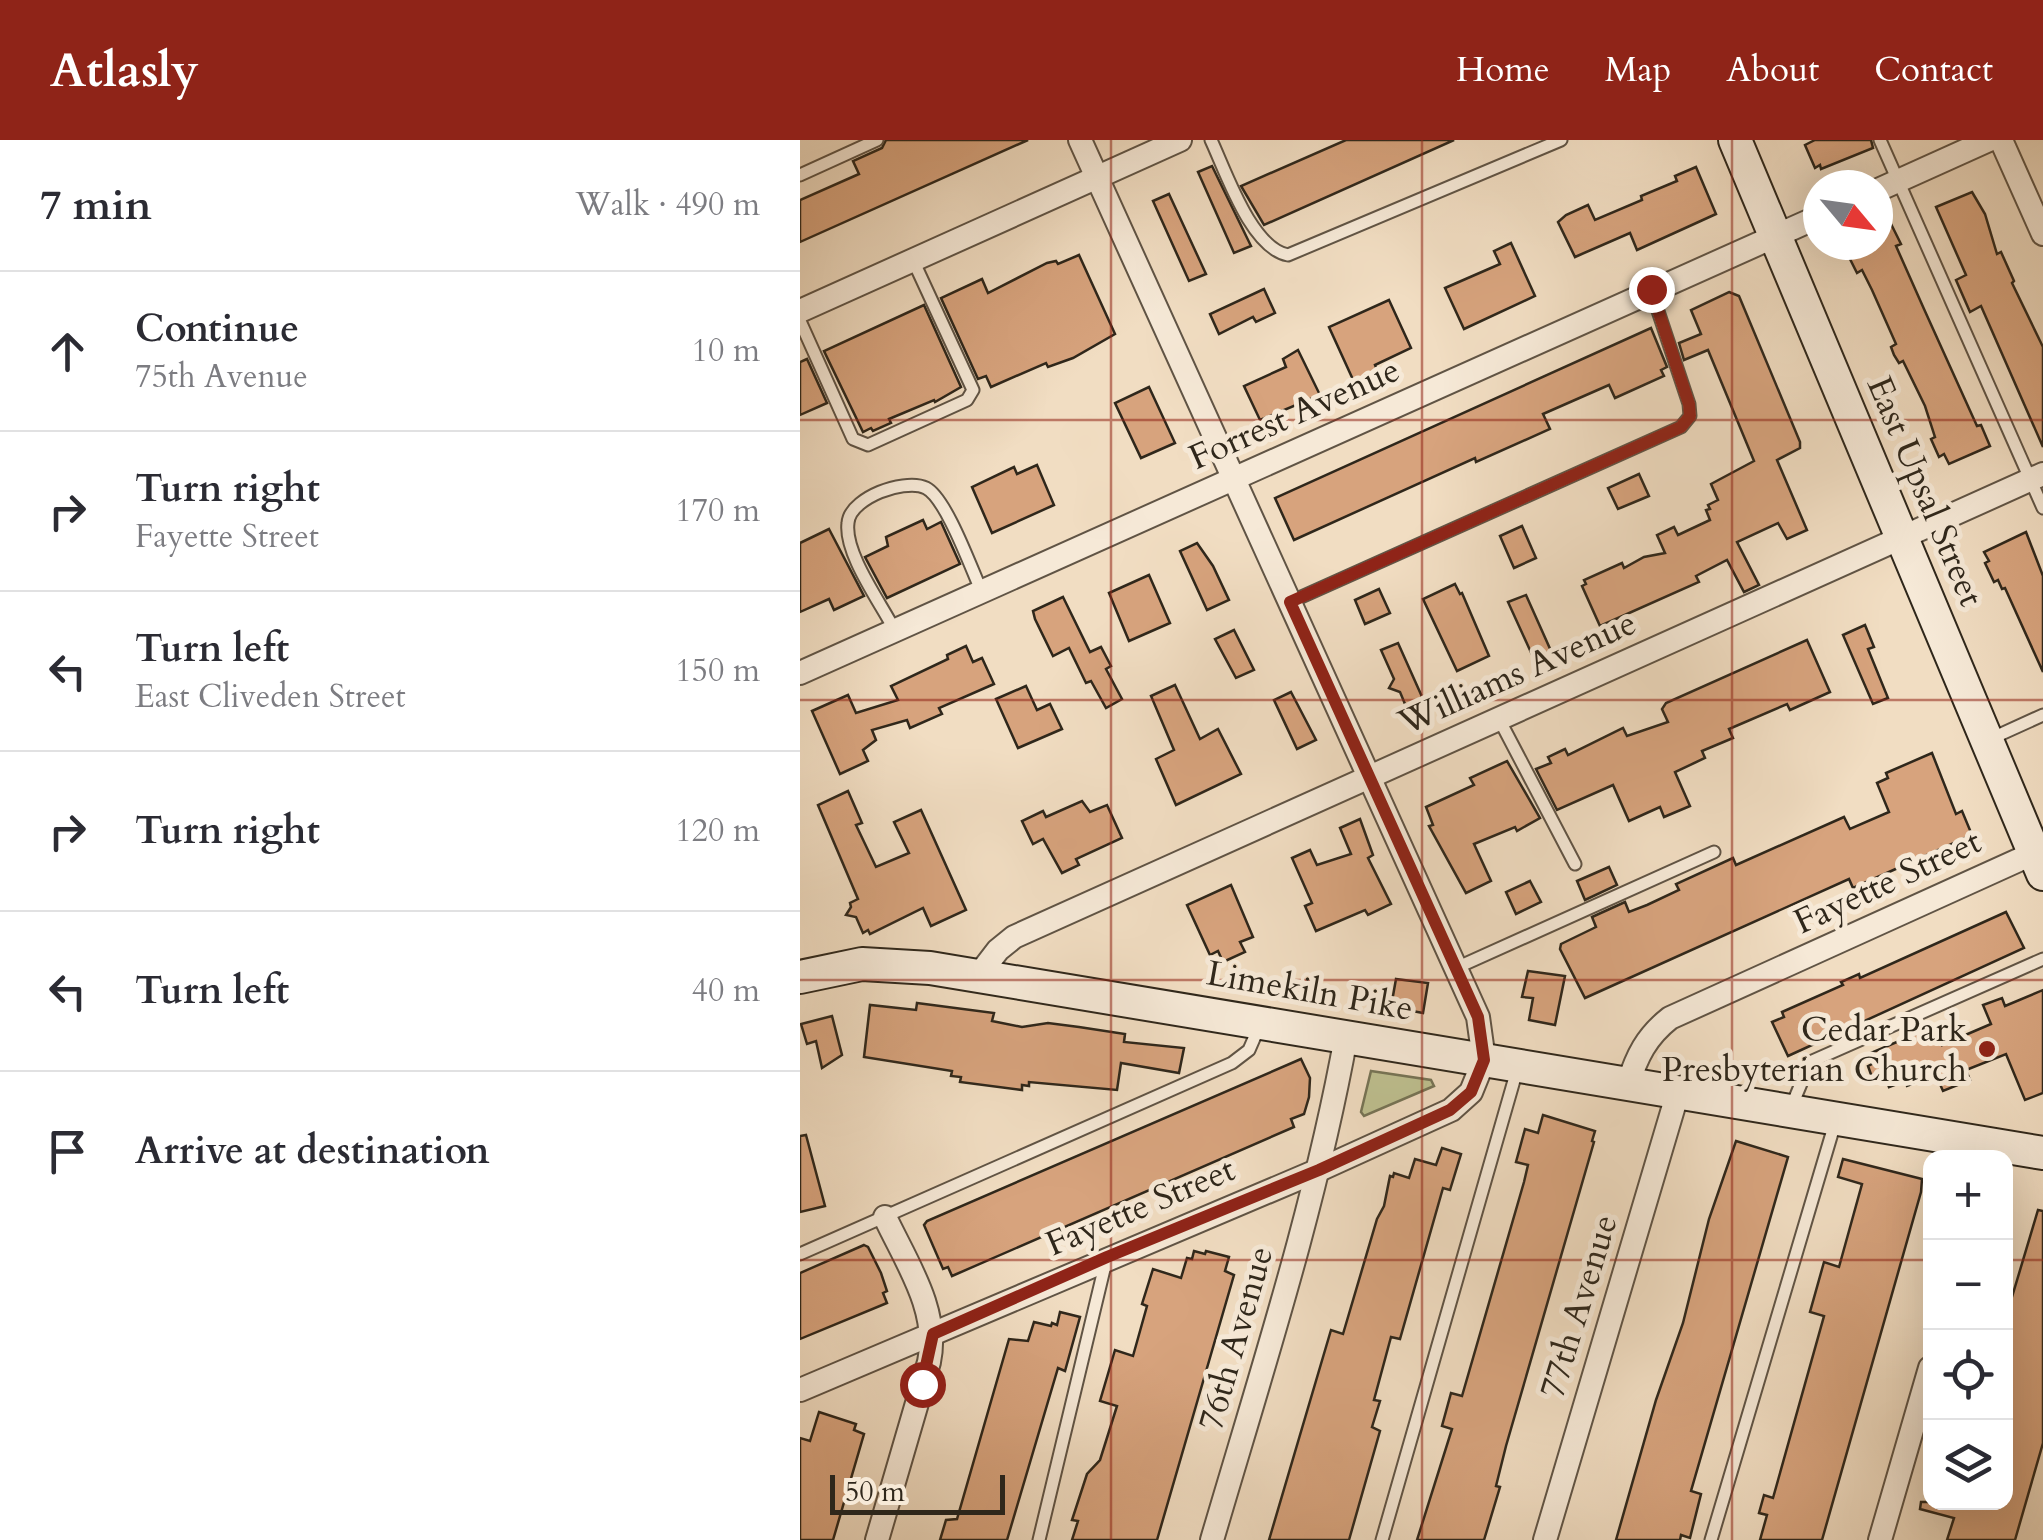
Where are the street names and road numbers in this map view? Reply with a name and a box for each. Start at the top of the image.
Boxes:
street label: Forrest Avenue [1181,346,1407,482]
street label: East Upsal Street [1855,369,1995,614]
street label: Williams Avenue [1390,599,1644,747]
street label: Fayette Street [1786,818,1989,946]
street label: Limekiln Pike [1203,949,1417,1033]
street label: Fayette Street [1038,1146,1242,1268]
street label: 77th Avenue [1528,1209,1630,1404]
street label: 76th Avenue [1187,1241,1285,1436]

